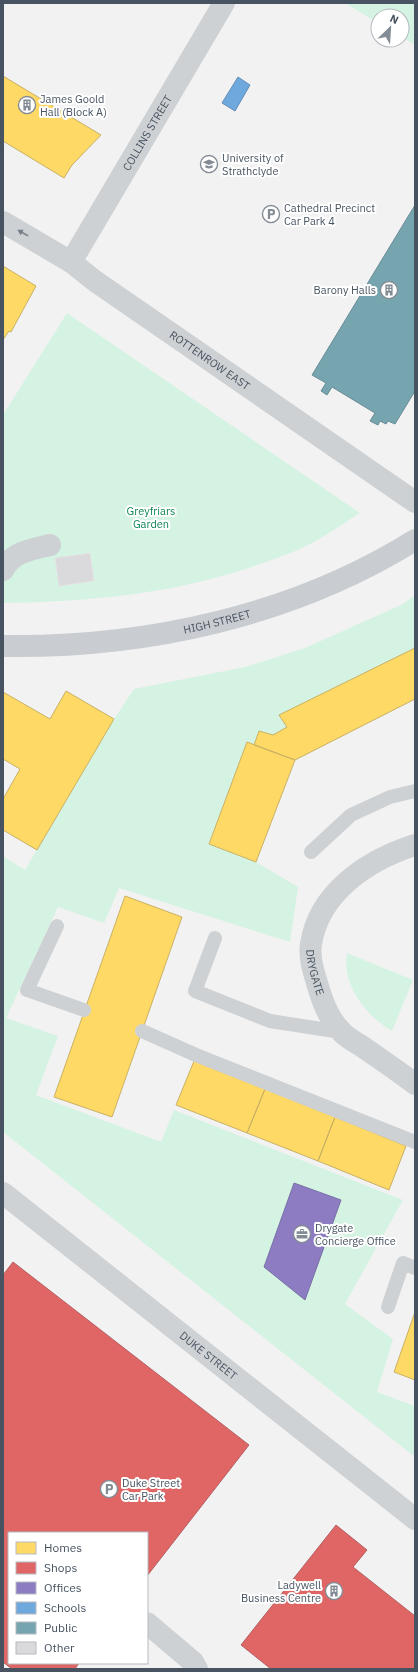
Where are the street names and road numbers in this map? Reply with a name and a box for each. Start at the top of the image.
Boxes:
street label: COLLINS STREET [120,92,175,173]
street label: ROTTENROW EAST [167,328,253,393]
street label: HIGH STREET [182,606,253,637]
street label: DRYGATE [303,949,327,997]
street label: DUKE STREET [177,1328,241,1383]

